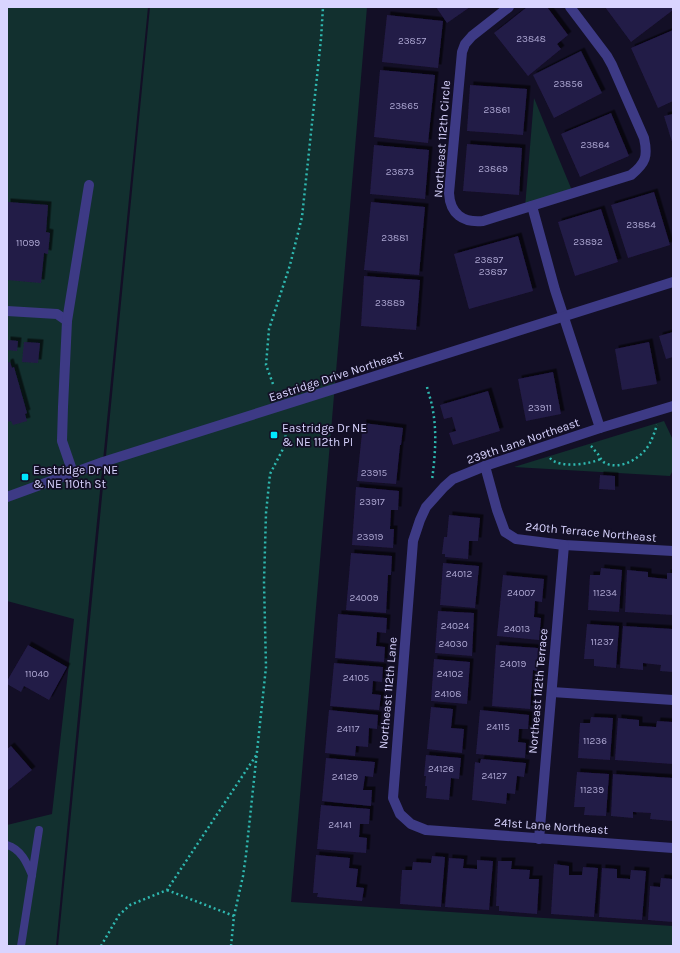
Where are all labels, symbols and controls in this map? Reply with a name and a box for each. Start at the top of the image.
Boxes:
house number: 23848 [516,33,546,45]
house number: 23857 [398,35,426,47]
house number: 23856 [553,78,583,90]
street label: Northeast 112th Circle [431,80,453,198]
house number: 23865 [389,100,419,112]
house number: 23861 [484,104,510,116]
house number: 23864 [580,139,610,151]
house number: 23869 [478,163,508,175]
house number: 23873 [386,166,414,178]
house number: 23884 [626,219,656,231]
house number: 23881 [381,232,409,244]
house number: 23892 [573,236,603,248]
house number: 11099 [16,237,40,249]
house number: 23897 [475,254,503,266]
house number: 23897 [479,266,507,278]
house number: 23889 [375,297,405,309]
street label: Eastridge Drive Northeast [267,348,405,404]
house number: 23911 [528,402,552,414]
street label: 239th Lane Northeast [465,415,582,467]
place label: Eastridge Dr NE & NE 112th Pl [282,421,367,449]
marker: Eastridge Dr NE & NE 112th Pl [269,430,279,440]
place label: Eastridge Dr NE & NE 110th St [33,463,118,491]
house number: 23915 [361,467,388,479]
marker: Eastridge Dr NE & NE 110th St [20,472,30,482]
house number: 23917 [359,496,385,508]
street label: 240th Terrace Northeast [525,519,658,545]
house number: 23919 [357,531,384,543]
house number: 24012 [446,568,472,580]
house number: 24007 [507,587,535,599]
house number: 11234 [593,587,617,599]
house number: 24009 [349,592,379,604]
house number: 24024 [441,620,470,632]
house number: 24013 [504,623,530,635]
street label: Northeast 112th Terrace [526,628,550,754]
street label: Northeast 112th Lane [376,636,400,750]
house number: 11237 [590,636,614,648]
house number: 24030 [438,638,468,650]
house number: 24019 [500,658,526,670]
house number: 11040 [25,668,49,680]
house number: 24102 [437,668,463,680]
house number: 24105 [343,672,369,684]
house number: 24108 [435,688,461,700]
house number: 24115 [486,721,510,733]
house number: 24117 [337,723,360,735]
house number: 11236 [583,735,607,747]
house number: 24126 [428,763,454,775]
house number: 24127 [481,770,507,782]
house number: 24129 [332,771,358,783]
house number: 11239 [580,784,604,796]
street label: 241st Lane Northeast [494,815,609,837]
house number: 24141 [328,819,352,831]

